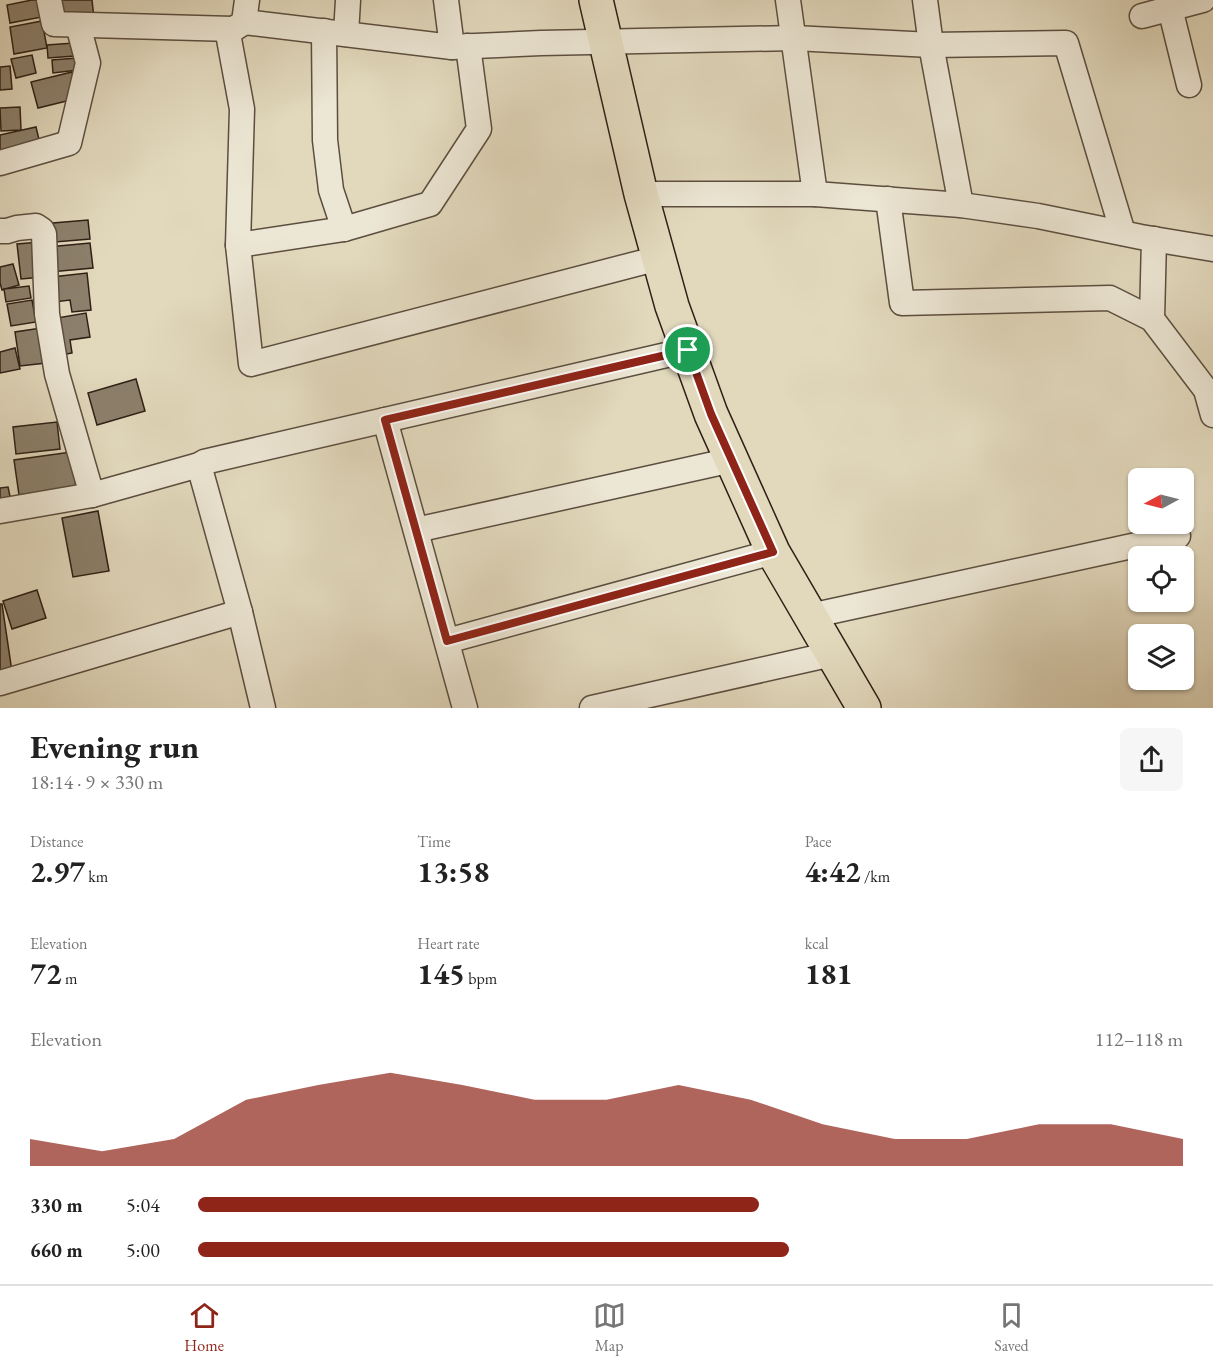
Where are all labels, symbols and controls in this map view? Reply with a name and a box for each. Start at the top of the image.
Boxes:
pin [662,324,713,375]
icon: arrive [671,333,704,366]
north arrow [1128,468,1194,534]
map controls [1128,468,1194,690]
button: locate [1128,546,1194,612]
button: layers [1128,624,1194,690]
text: Evening run [30,725,199,768]
button: share [1120,728,1183,791]
text: 18:14 · 9 × 330 m [30,769,163,795]
text: Distance [30,831,83,852]
text: Time [417,831,451,852]
text: Pace [805,831,832,852]
text: 2.97 [30,852,85,891]
text: 13:58 [417,852,489,891]
text: 4:42 [805,852,861,891]
text: km [85,866,108,887]
text: /km [861,866,890,887]
text: Elevation [30,933,88,954]
text: Heart rate [417,933,479,954]
text: kcal [805,933,829,954]
text: 72 [30,954,62,993]
text: 145 [417,954,465,993]
text: 181 [805,954,852,993]
text: m [62,968,77,989]
text: bpm [465,968,497,989]
text: Elevation [30,1026,102,1052]
text: 112–118 m [1095,1026,1183,1052]
text: 330 m [30,1192,83,1218]
text: 5:04 [126,1192,160,1218]
text: 660 m [30,1237,83,1263]
text: 5:00 [126,1237,160,1263]
tab: Home [184,1299,224,1356]
tab: Map [593,1299,626,1356]
tab: Saved [994,1299,1029,1356]

